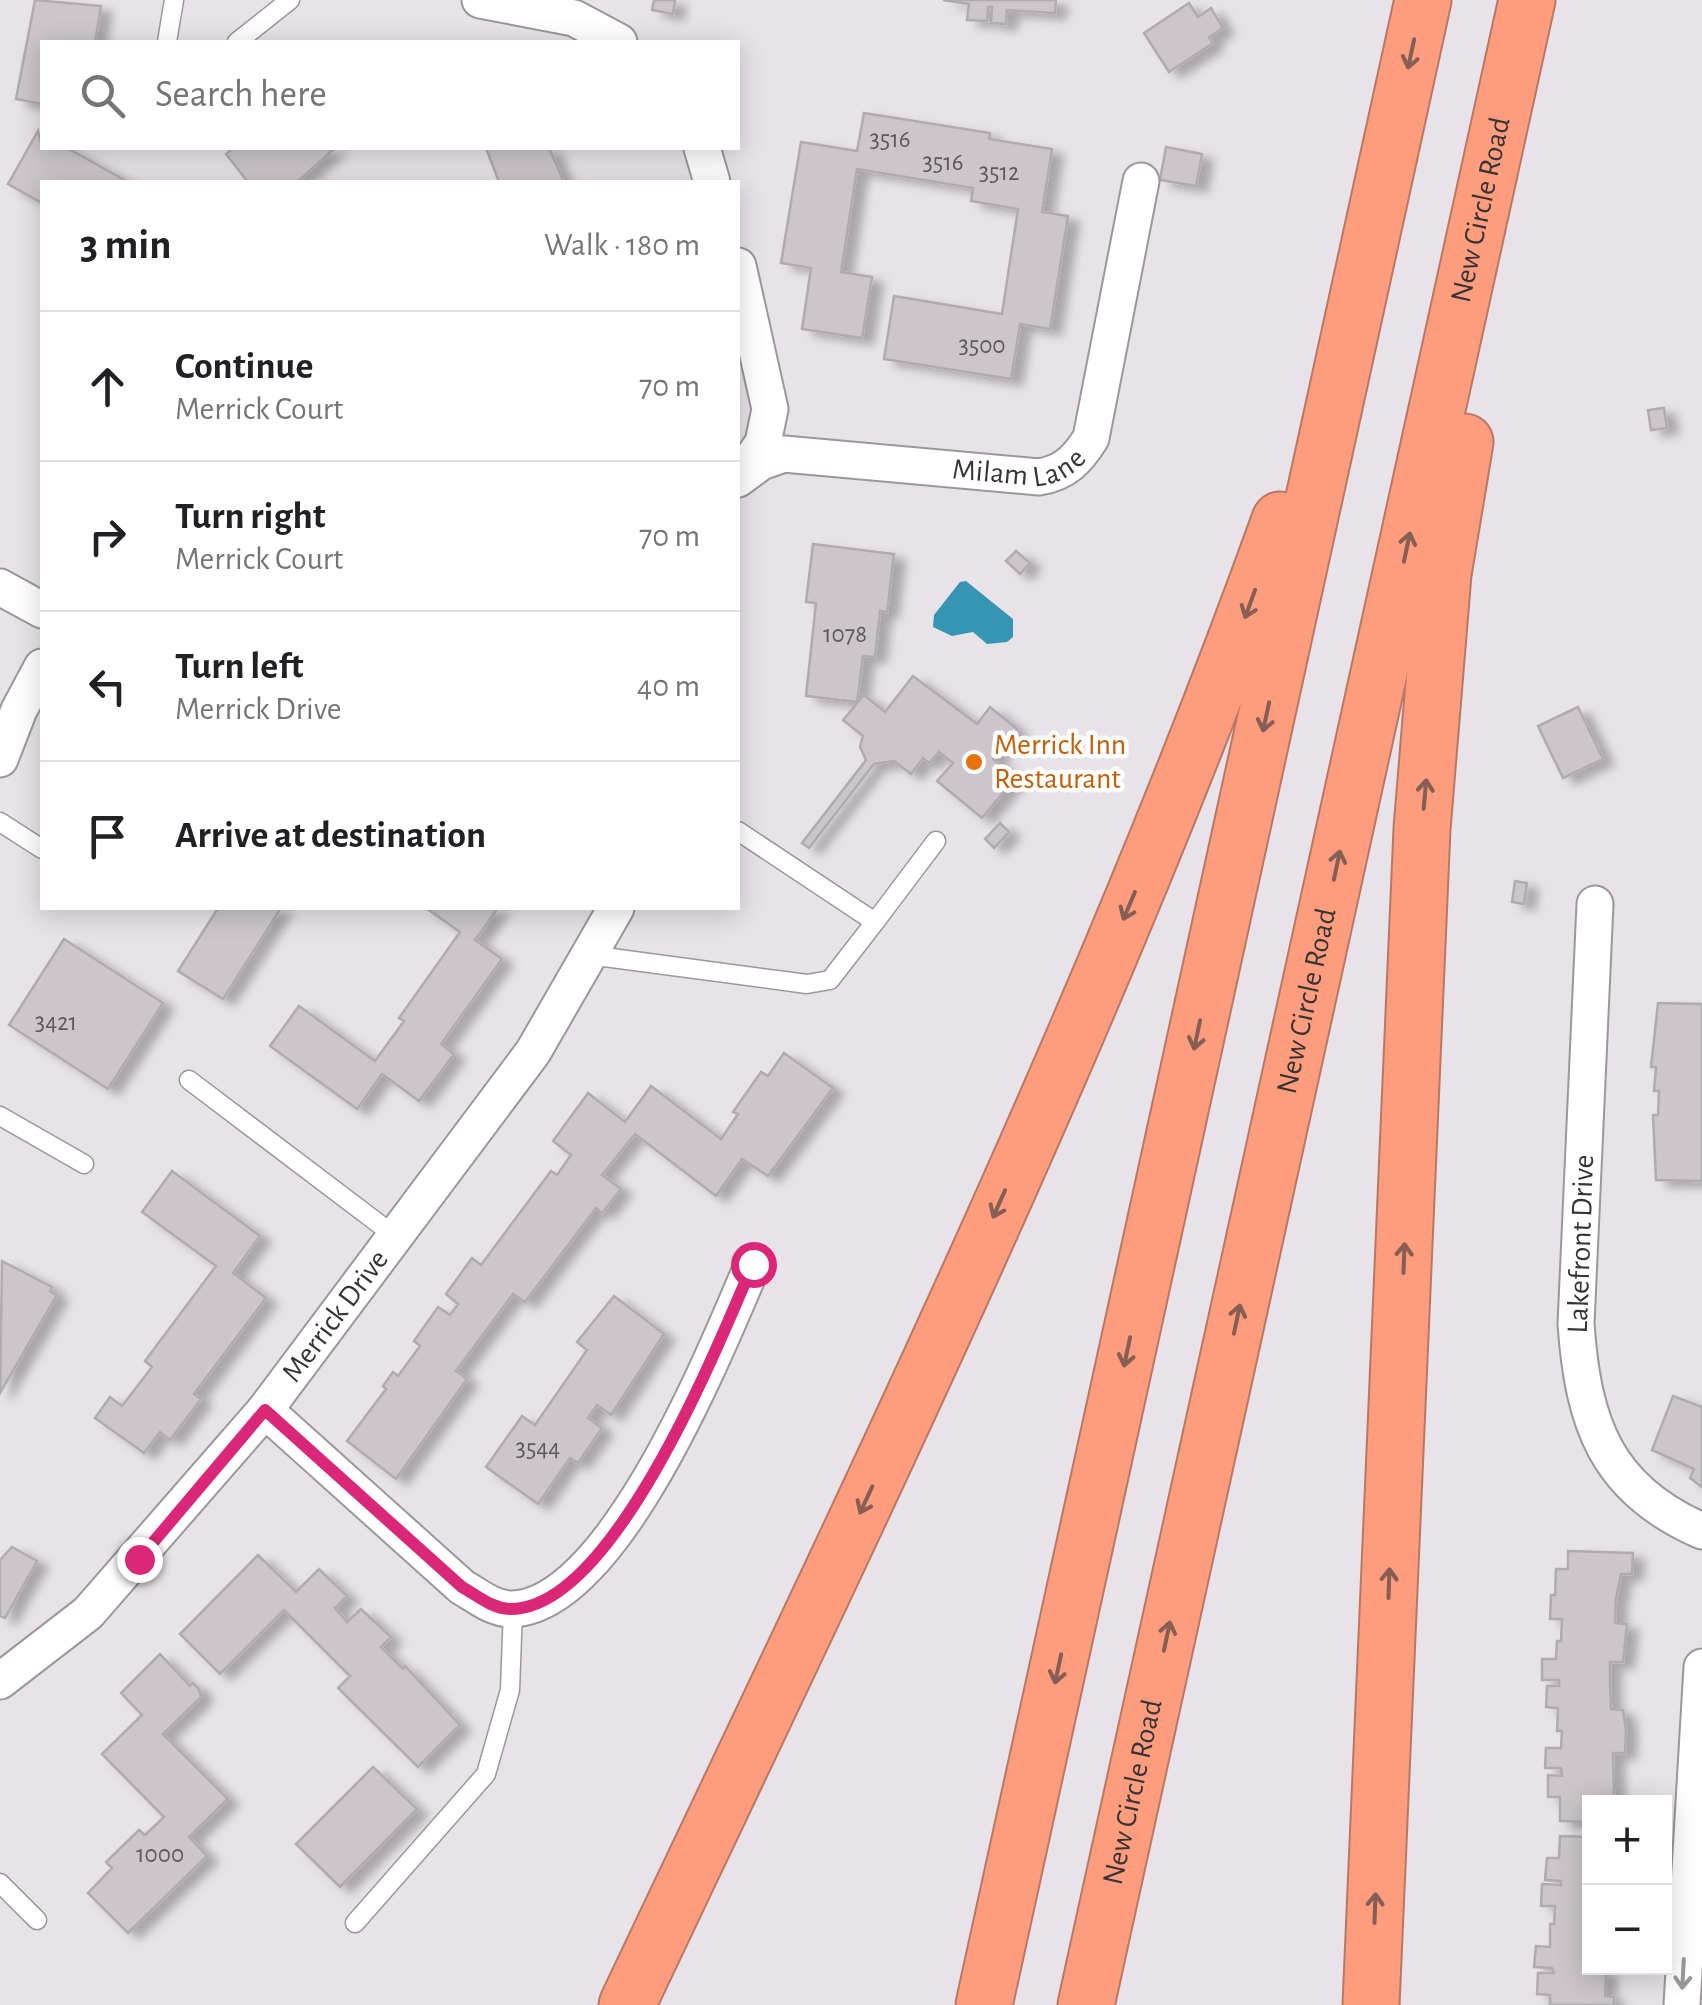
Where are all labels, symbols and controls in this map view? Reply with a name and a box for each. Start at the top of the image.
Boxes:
one-way arrow [1401,38,1419,70]
search box [40,40,740,150]
icon: search [75,68,130,123]
text: Search here [155,76,327,114]
street label: New Circle Road [1446,114,1516,305]
house number: 3516 [869,127,911,152]
house number: 3516 [922,150,964,175]
house number: 3512 [979,160,1019,185]
text: 3 min [80,224,172,266]
text: Walk · 180 m [544,229,700,261]
house number: 3500 [958,333,1006,358]
text: Continue [175,348,313,386]
icon: ahead [80,359,135,414]
text: 70 m [639,370,700,402]
text: Merrick Court [175,393,343,425]
street label: Milam Lane [951,443,1092,493]
text: Turn right [175,498,325,536]
icon: right [80,509,135,564]
text: 70 m [639,520,700,552]
one-way arrow [1398,532,1417,564]
text: Merrick Court [175,543,343,575]
one-way arrow [1239,588,1257,620]
house number: 1078 [823,622,867,647]
text: Turn left [175,648,303,686]
icon: left [80,659,135,714]
text: 40 m [637,670,700,702]
text: Merrick Drive [175,693,342,725]
one-way arrow [1256,700,1275,732]
place label: Merrick Inn Restaurant [994,730,1126,794]
marker: Merrick Inn Restaurant [963,751,985,773]
one-way arrow [1416,778,1435,810]
icon: arrive [80,809,135,864]
text: Arrive at destination [175,817,486,855]
one-way arrow [1329,850,1347,882]
one-way arrow [1119,890,1137,921]
street label: New Circle Road [1272,906,1342,1096]
house number: 3421 [35,1010,77,1035]
one-way arrow [1187,1018,1205,1050]
street label: Lakefront Drive [1563,1154,1599,1334]
one-way arrow [989,1188,1007,1219]
route start [731,1242,777,1288]
one-way arrow [1394,1243,1413,1275]
street label: Merrick Drive [277,1244,394,1388]
one-way arrow [1229,1304,1247,1336]
one-way arrow [1117,1335,1136,1367]
house number: 3544 [516,1436,560,1461]
one-way arrow [855,1484,874,1514]
route end [117,1537,163,1583]
one-way arrow [1380,1567,1399,1599]
one-way arrow [1159,1621,1177,1653]
one-way arrow [1047,1653,1066,1685]
street label: New Circle Road [1098,1697,1168,1888]
map controls [1582,1795,1672,1975]
button: + [1582,1795,1672,1885]
house number: 1000 [136,1842,184,1867]
button: − [1582,1885,1672,1975]
one-way arrow [1366,1892,1385,1924]
one-way arrow [1673,1957,1692,1989]

